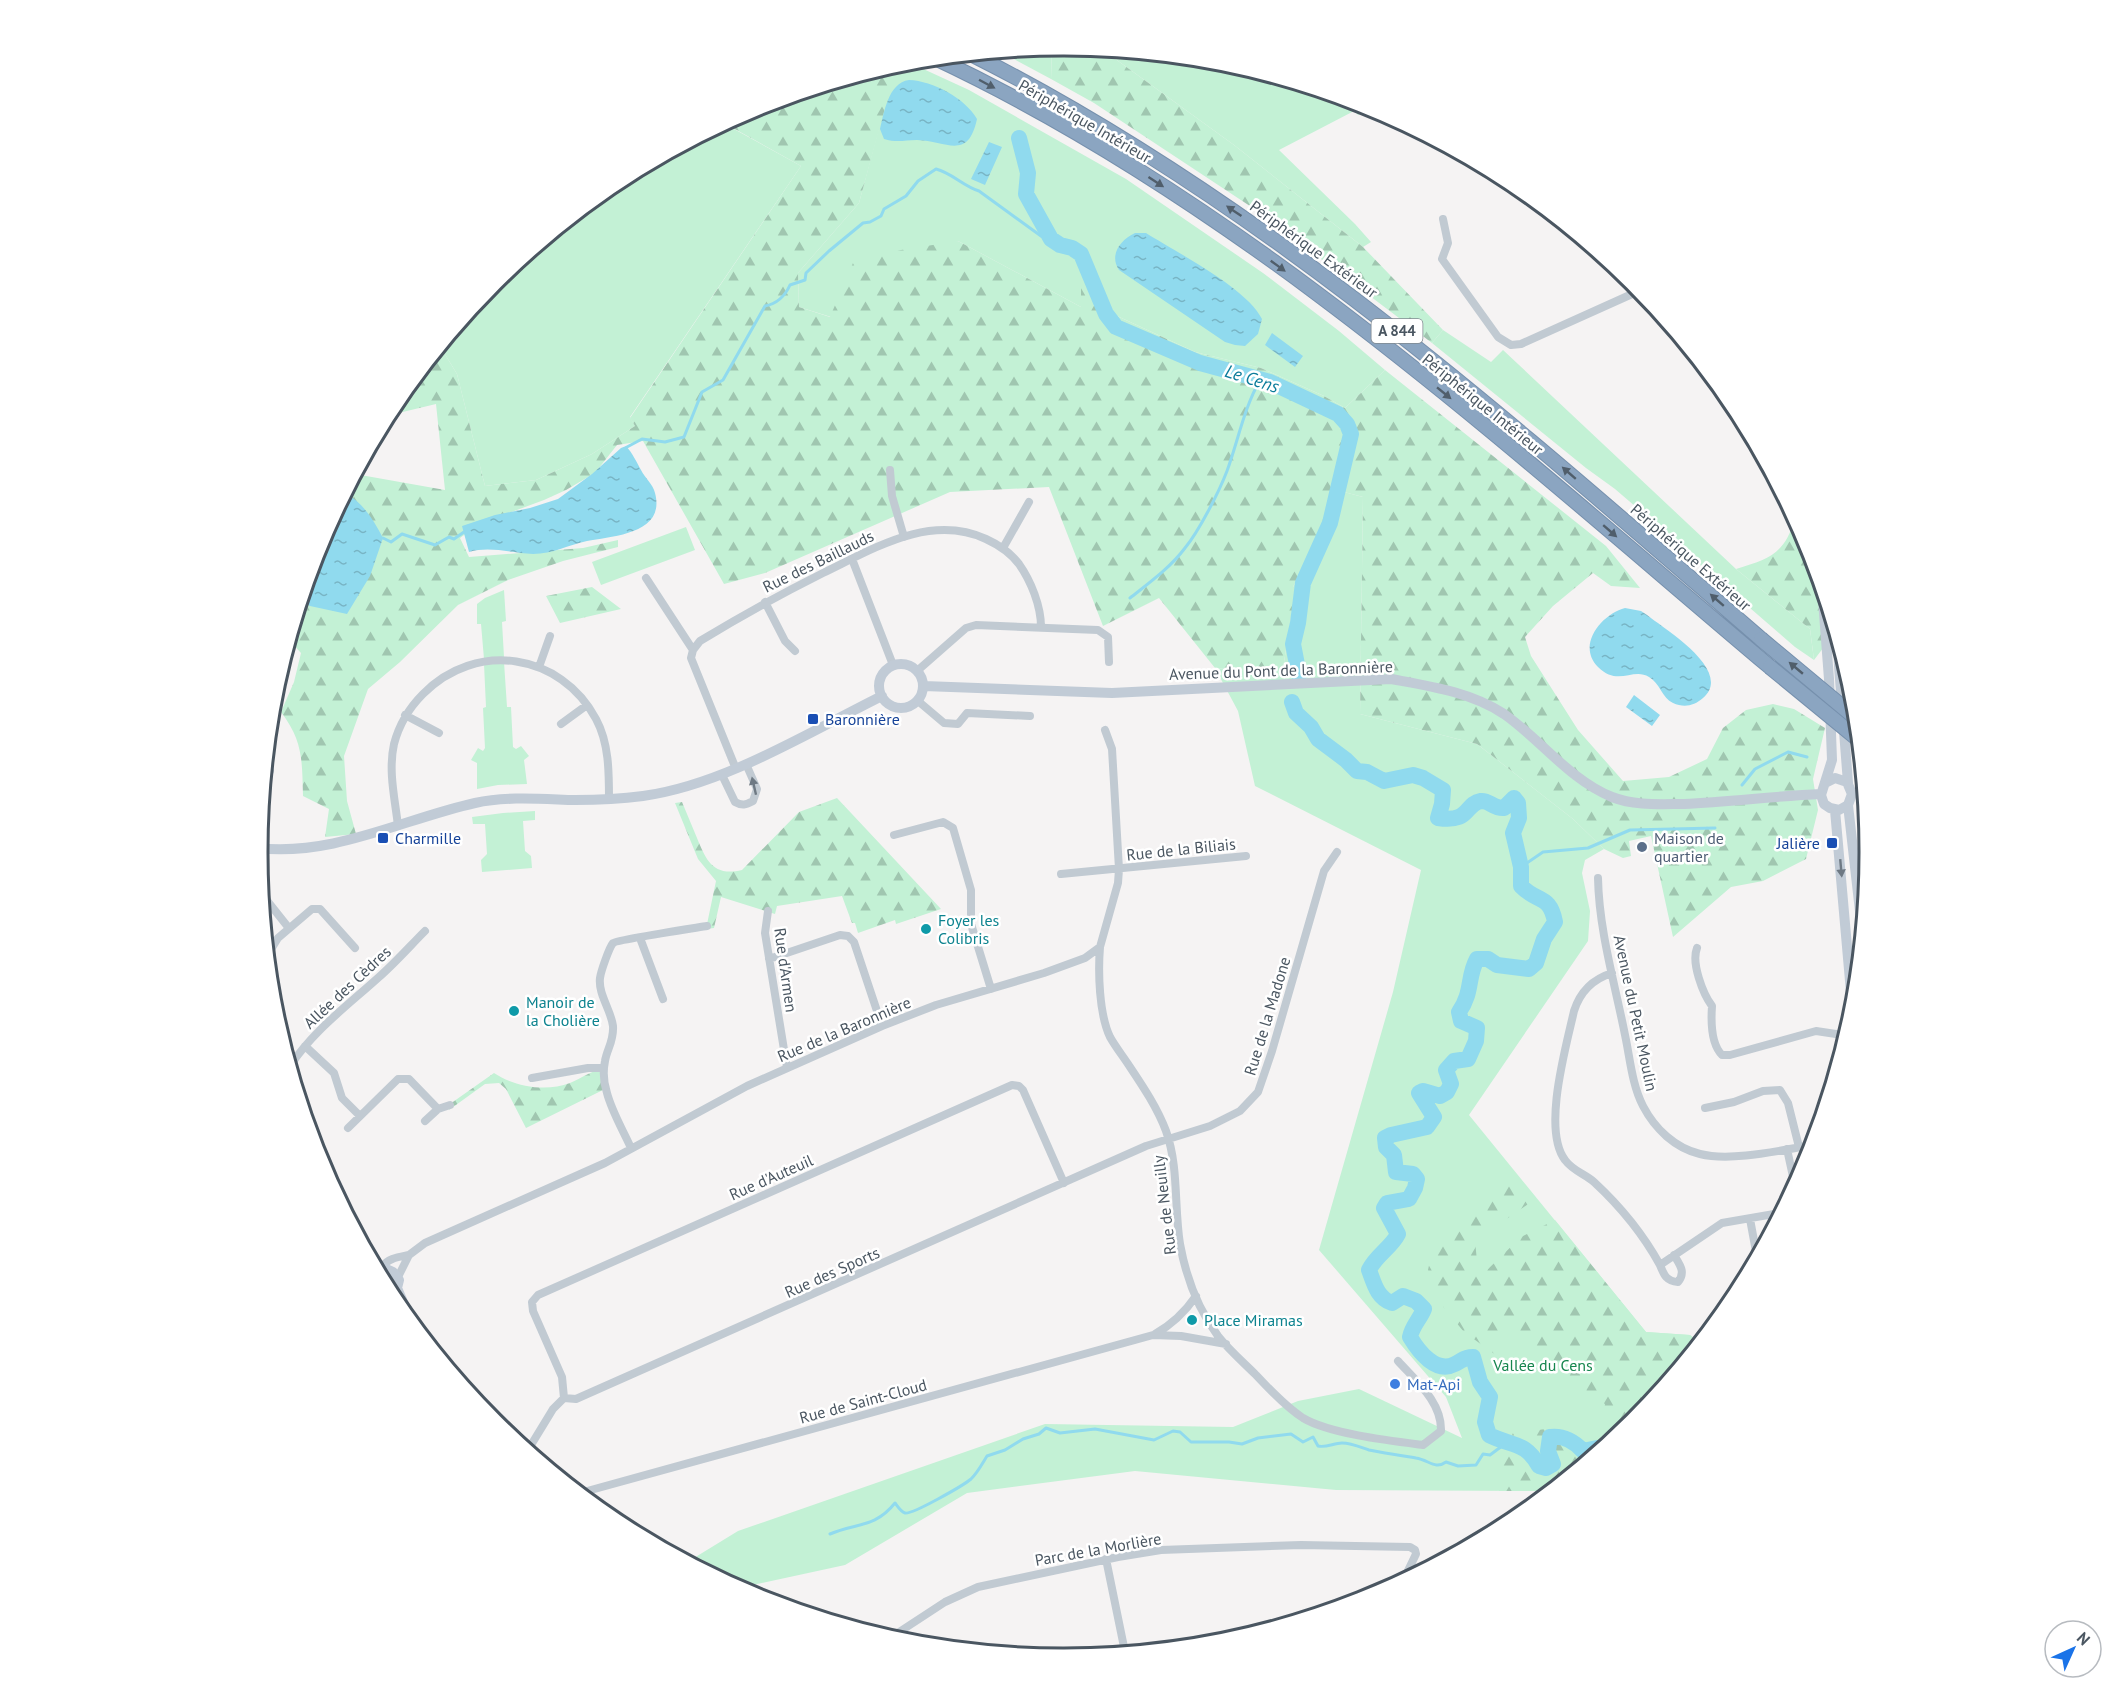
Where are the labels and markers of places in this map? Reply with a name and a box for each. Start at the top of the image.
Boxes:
place label: Baronnière [825,709,900,729]
marker: Baronnière [806,712,820,726]
place label: Charmille [395,828,461,848]
place label: Maison de quartier [1654,828,1724,866]
marker: Charmille [376,831,390,845]
place label: Jalière [1776,833,1820,853]
marker: Jalière [1825,836,1839,850]
marker: Maison de quartier [1635,840,1649,854]
place label: Foyer les Colibris [938,910,1000,948]
marker: Foyer les Colibris [919,922,933,936]
place label: Manoir de la Cholière [526,992,600,1030]
marker: Manoir de la Cholière [507,1004,521,1018]
place label: Place Miramas [1204,1310,1303,1330]
marker: Place Miramas [1185,1313,1199,1327]
place label: Mat-Api [1407,1374,1461,1394]
marker: Mat-Api [1388,1377,1402,1391]

